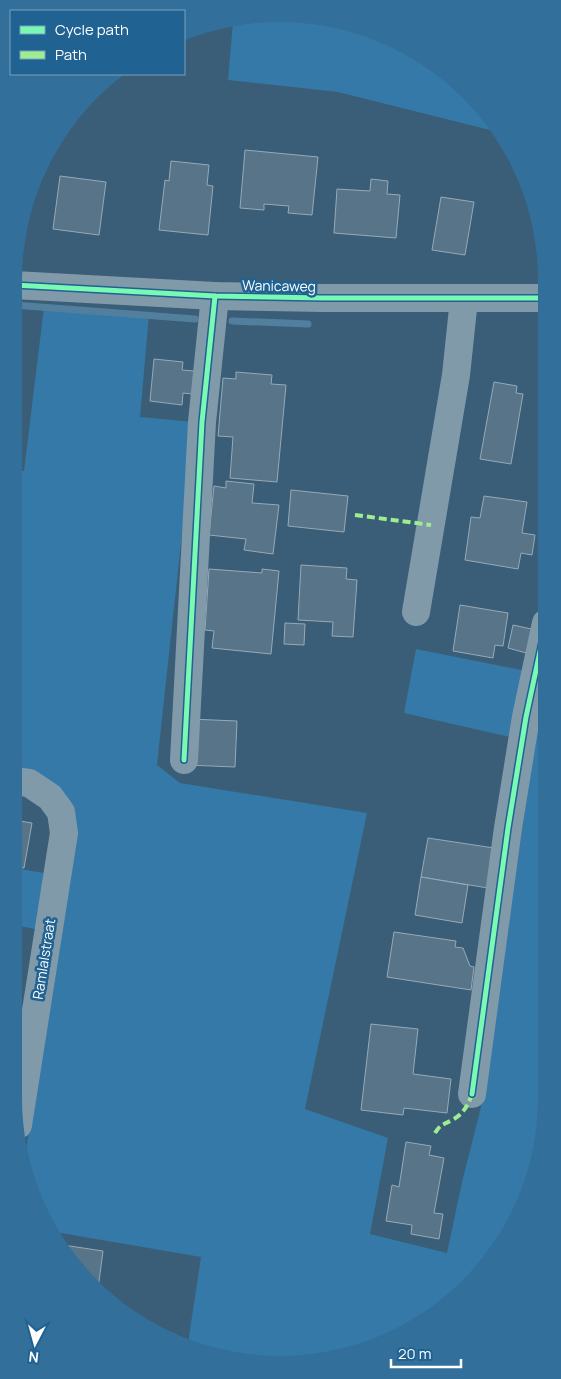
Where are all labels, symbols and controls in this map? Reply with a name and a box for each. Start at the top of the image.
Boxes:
legend [10,10,185,75]
text: Cycle path [55,19,129,40]
text: Path [55,44,87,65]
street label: Wanicaweg [242,275,316,296]
street label: Ramlalstraat [28,917,59,1001]
north arrow [10,1319,60,1369]
scale bar [391,1336,461,1368]
text: 20 m [398,1343,431,1364]
text: N [28,1347,40,1367]

